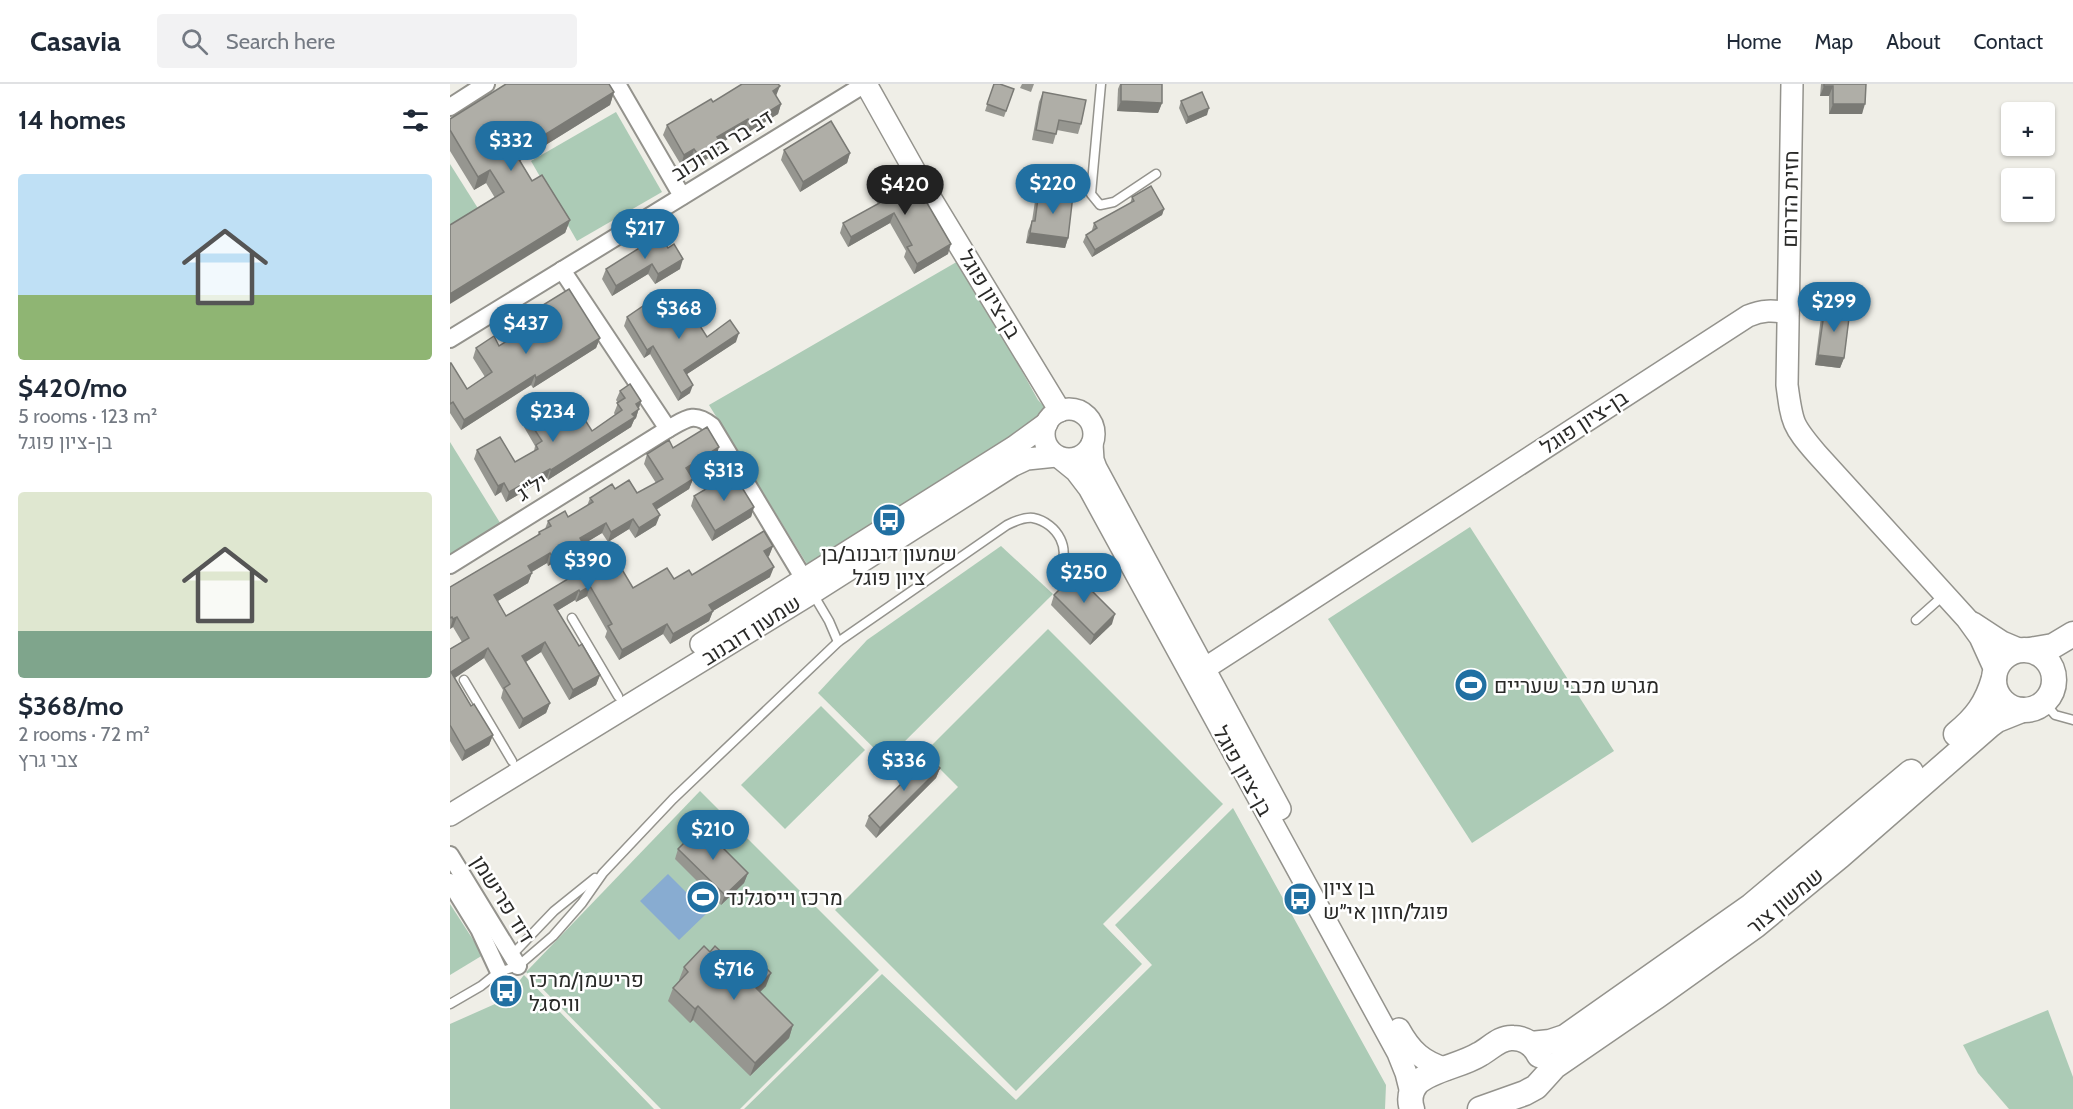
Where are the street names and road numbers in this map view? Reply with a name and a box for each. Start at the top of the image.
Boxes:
street label: דב בר בורוכוב [667,104,777,186]
street label: חזית הדרום [1777,150,1803,248]
street label: בן-ציון פוגל [954,245,1026,343]
street label: בן-ציון פוגל [1536,385,1632,459]
street label: יל"ג [512,468,552,506]
street label: שמעון דובנוב [697,590,805,670]
street label: בן-ציון פוגל [1208,722,1278,820]
street label: דוד פרישמן [466,851,540,947]
street label: שמשון צור [1742,862,1828,940]

